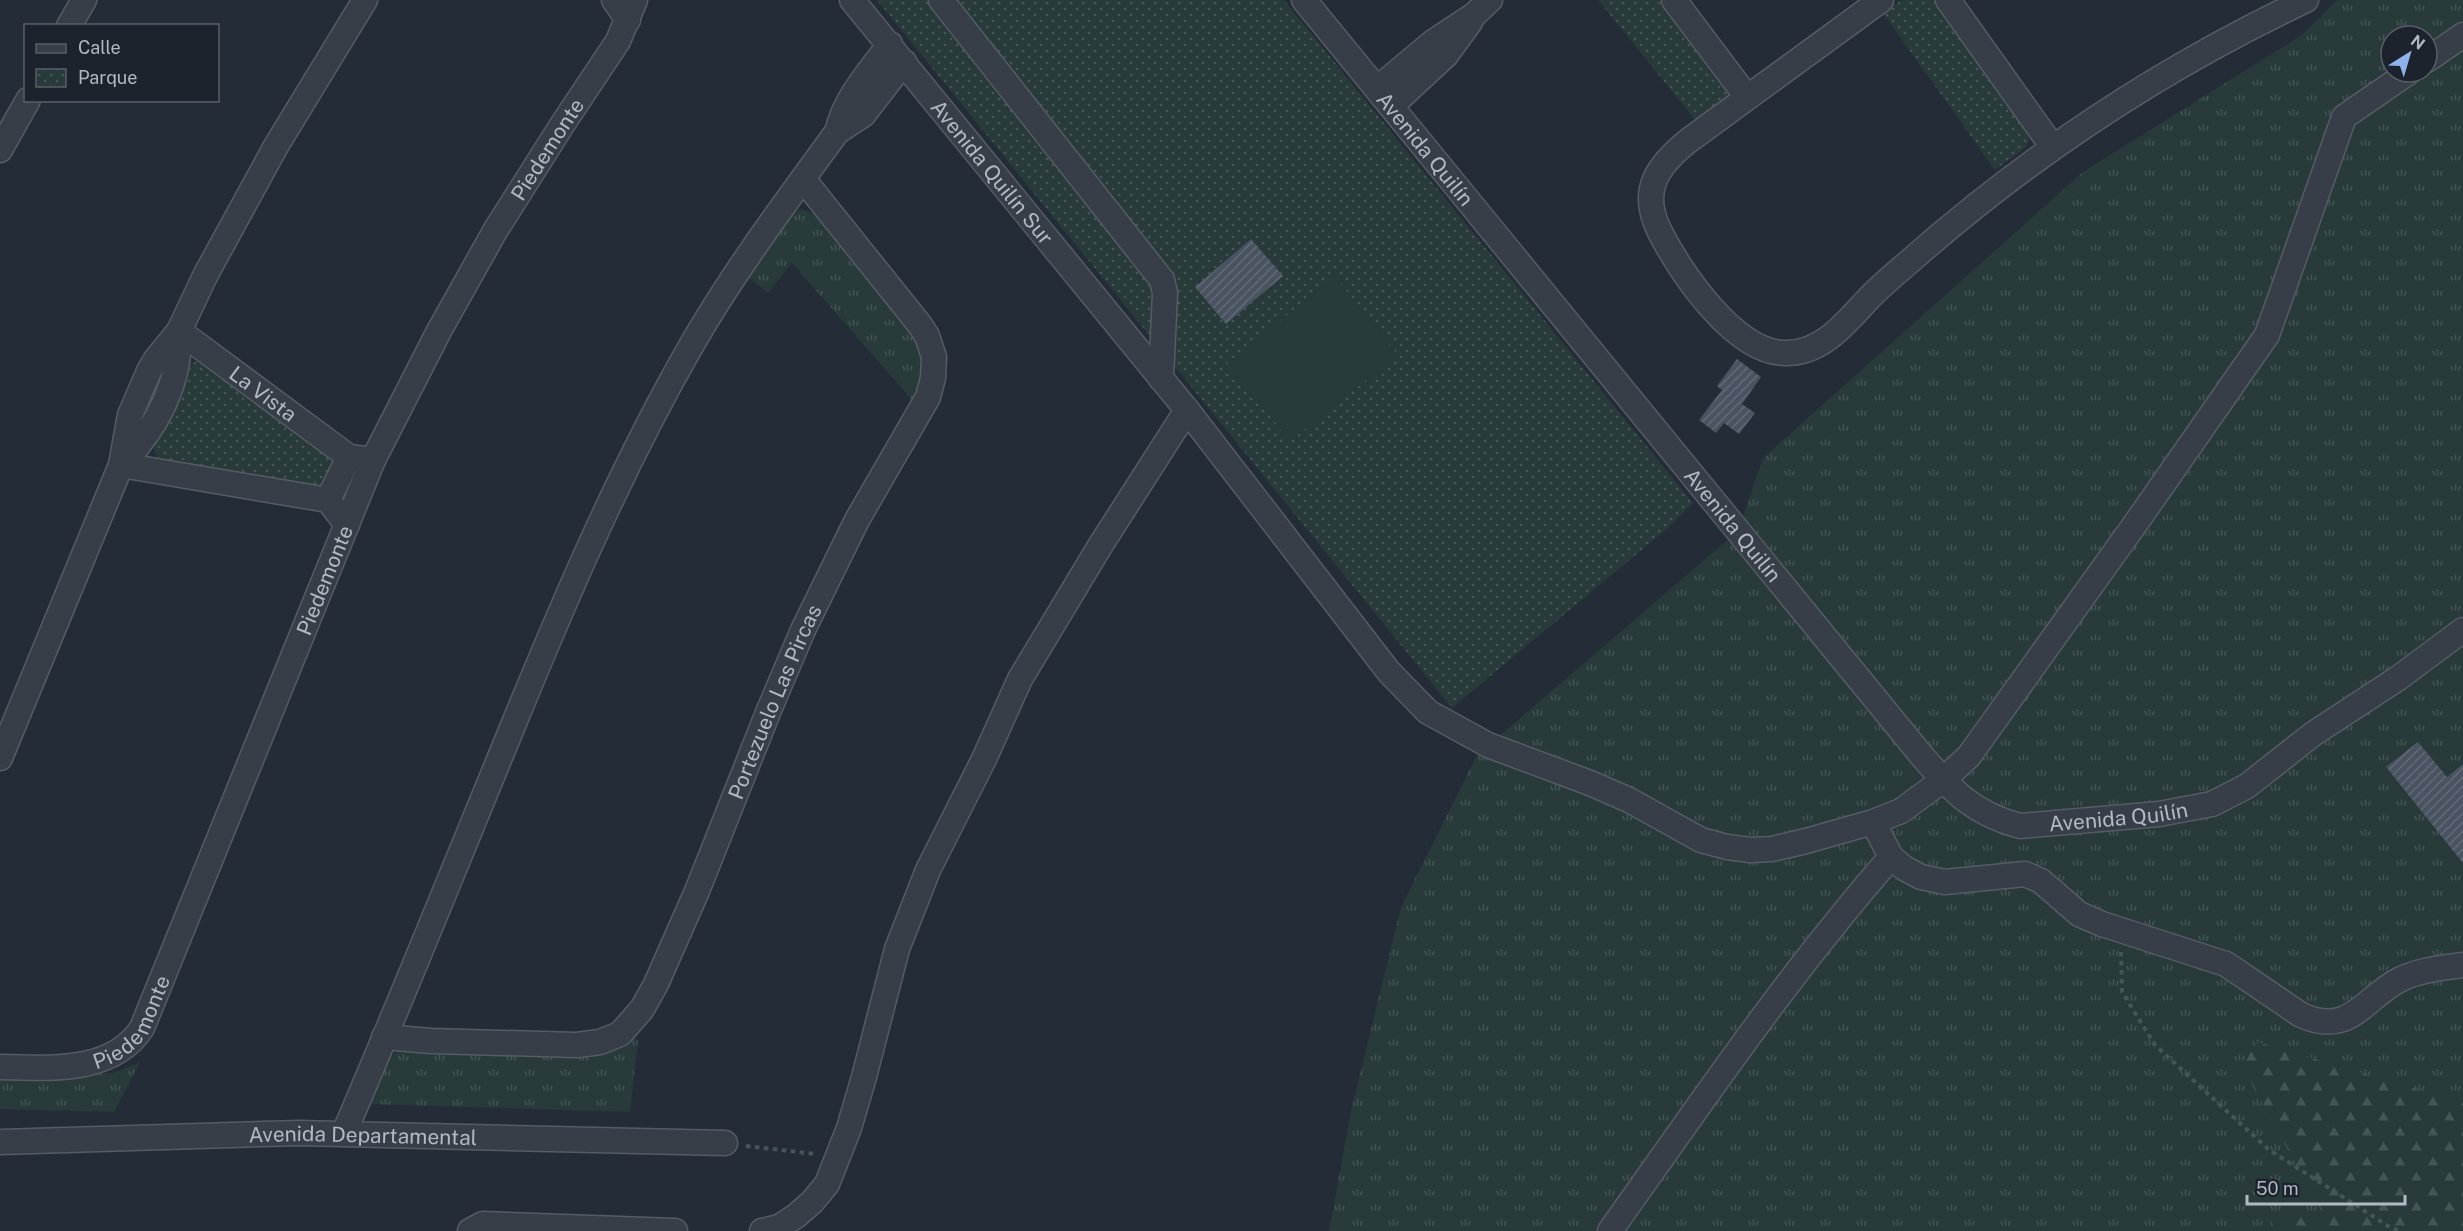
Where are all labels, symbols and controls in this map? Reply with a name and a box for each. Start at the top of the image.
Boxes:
legend [24,24,219,102]
north arrow [2379,24,2439,84]
text: N [2407,31,2428,54]
text: Calle [78,37,121,58]
text: Parque [78,67,138,88]
street label: Avenida Quilín [1372,87,1479,211]
street label: Piedemonte [505,93,589,205]
street label: Avenida Quilín Sur [926,95,1059,249]
street label: La Vista [225,360,302,427]
street label: Avenida Quilín [1679,463,1787,587]
street label: Piedemonte [291,521,358,639]
street label: Portezuelo Las Pircas [722,600,826,803]
street label: Avenida Quilín [2048,796,2190,836]
street label: Piedemonte [89,972,175,1074]
street label: Avenida Departamental [248,1120,477,1150]
scale bar [2247,1168,2404,1206]
text: 50 m [2256,1178,2299,1199]

